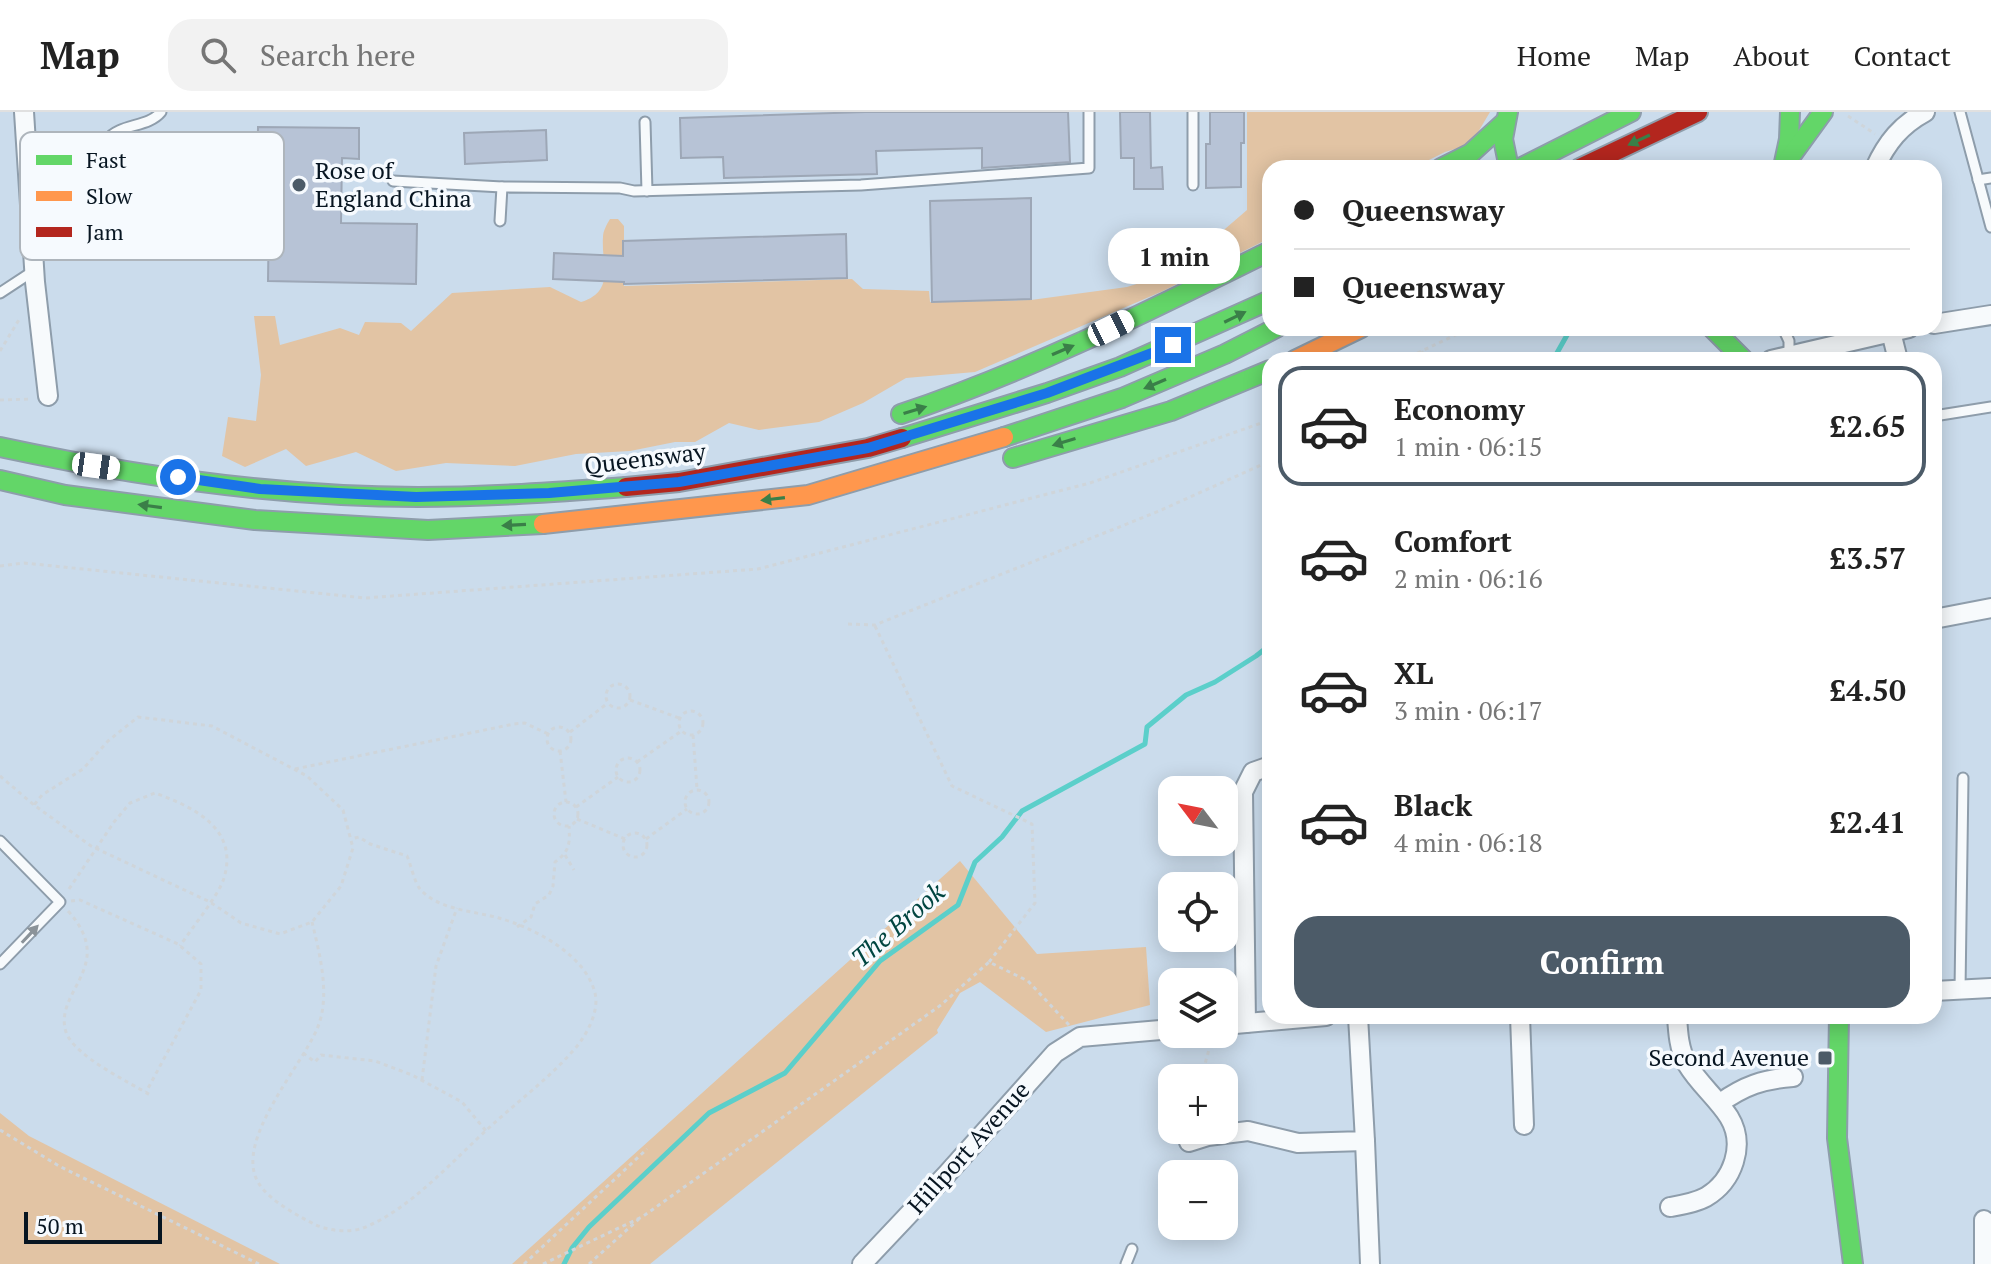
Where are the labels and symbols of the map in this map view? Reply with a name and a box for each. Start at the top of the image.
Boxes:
legend [20,132,284,260]
one-way arrow [1627,133,1651,146]
text: Fast [86,145,127,174]
place label: Rose of England China [315,154,472,214]
marker: Rose of England China [290,176,308,194]
text: Slow [86,181,133,210]
text: Jam [86,217,124,246]
callout: 1 min [1107,229,1239,285]
car [1084,307,1138,349]
one-way arrow [1224,310,1247,323]
route end [1155,327,1191,363]
one-way arrow [1051,344,1075,357]
one-way arrow [1143,377,1166,390]
one-way arrow [903,403,927,416]
street label: Queensway [582,435,708,481]
one-way arrow [1052,436,1076,449]
car [71,451,121,481]
route start [160,459,196,495]
one-way arrow [760,493,785,506]
one-way arrow [137,499,162,512]
one-way arrow [501,519,526,532]
north arrow [1158,776,1238,856]
water label: The Brook [844,874,951,974]
one-way arrow [21,924,39,943]
place label: Second Avenue [1649,1041,1809,1073]
marker: Second Avenue [1816,1049,1834,1067]
street label: Hillport Avenue [900,1074,1036,1220]
scale bar [24,1208,162,1244]

